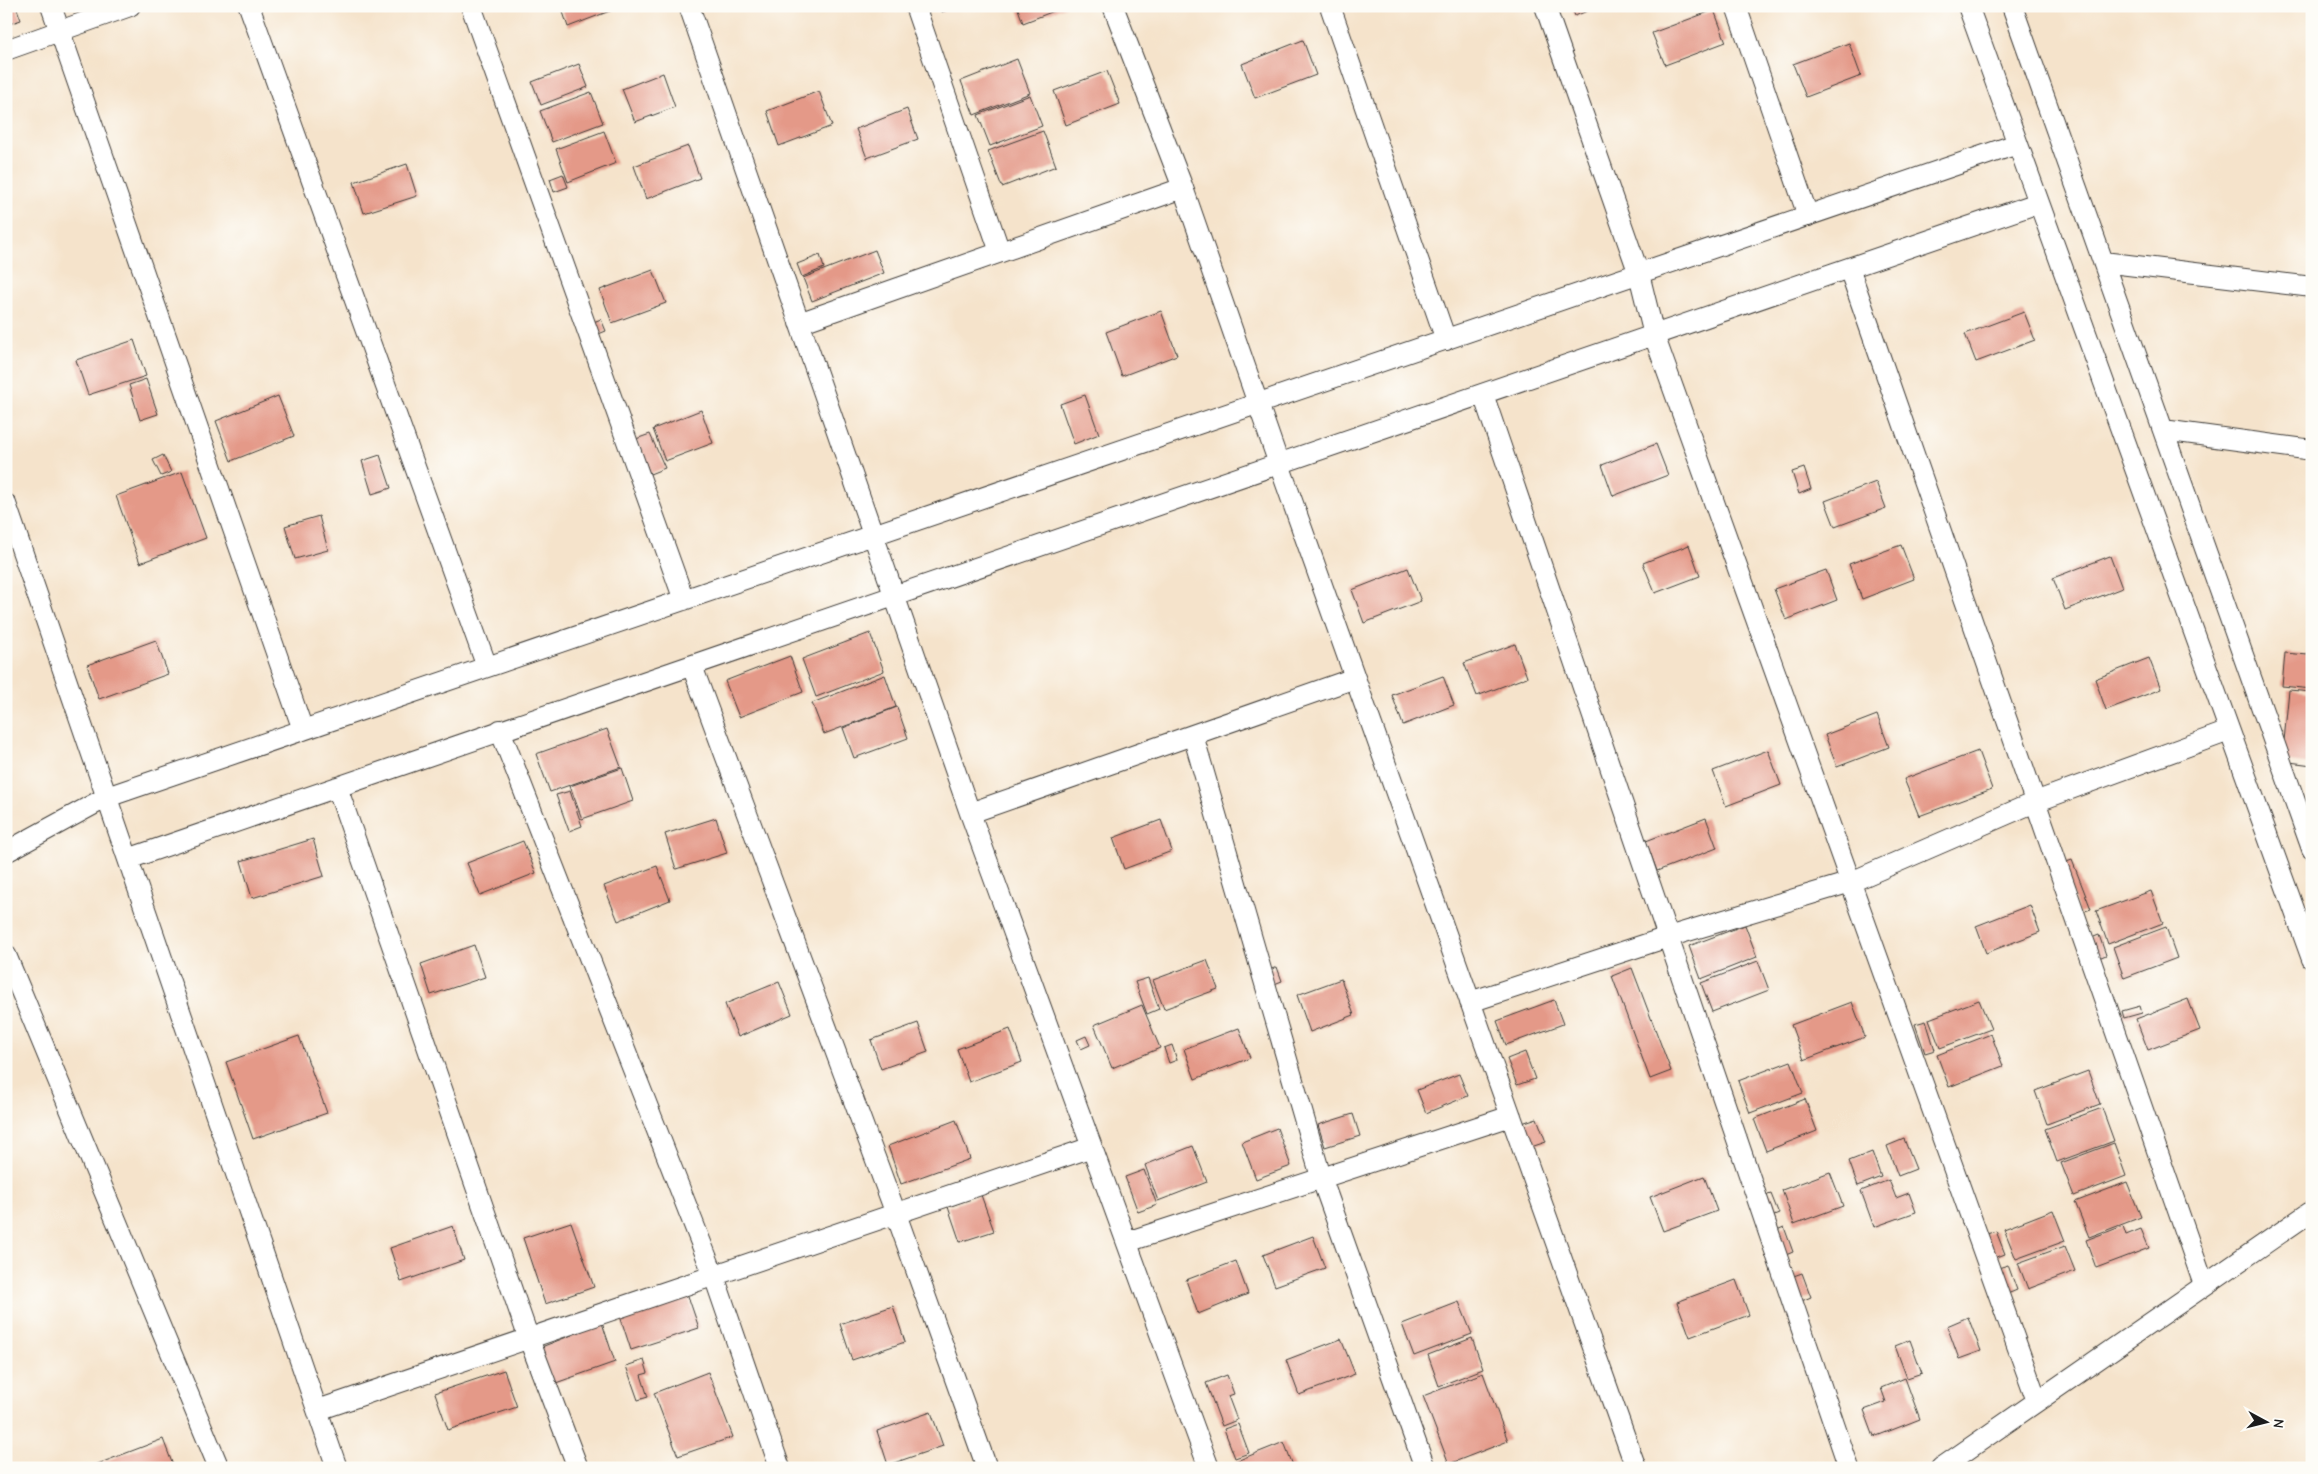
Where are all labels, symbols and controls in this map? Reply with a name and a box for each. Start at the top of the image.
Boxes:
north arrow [2240,1396,2290,1446]
text: N [2269,1418,2287,1429]

